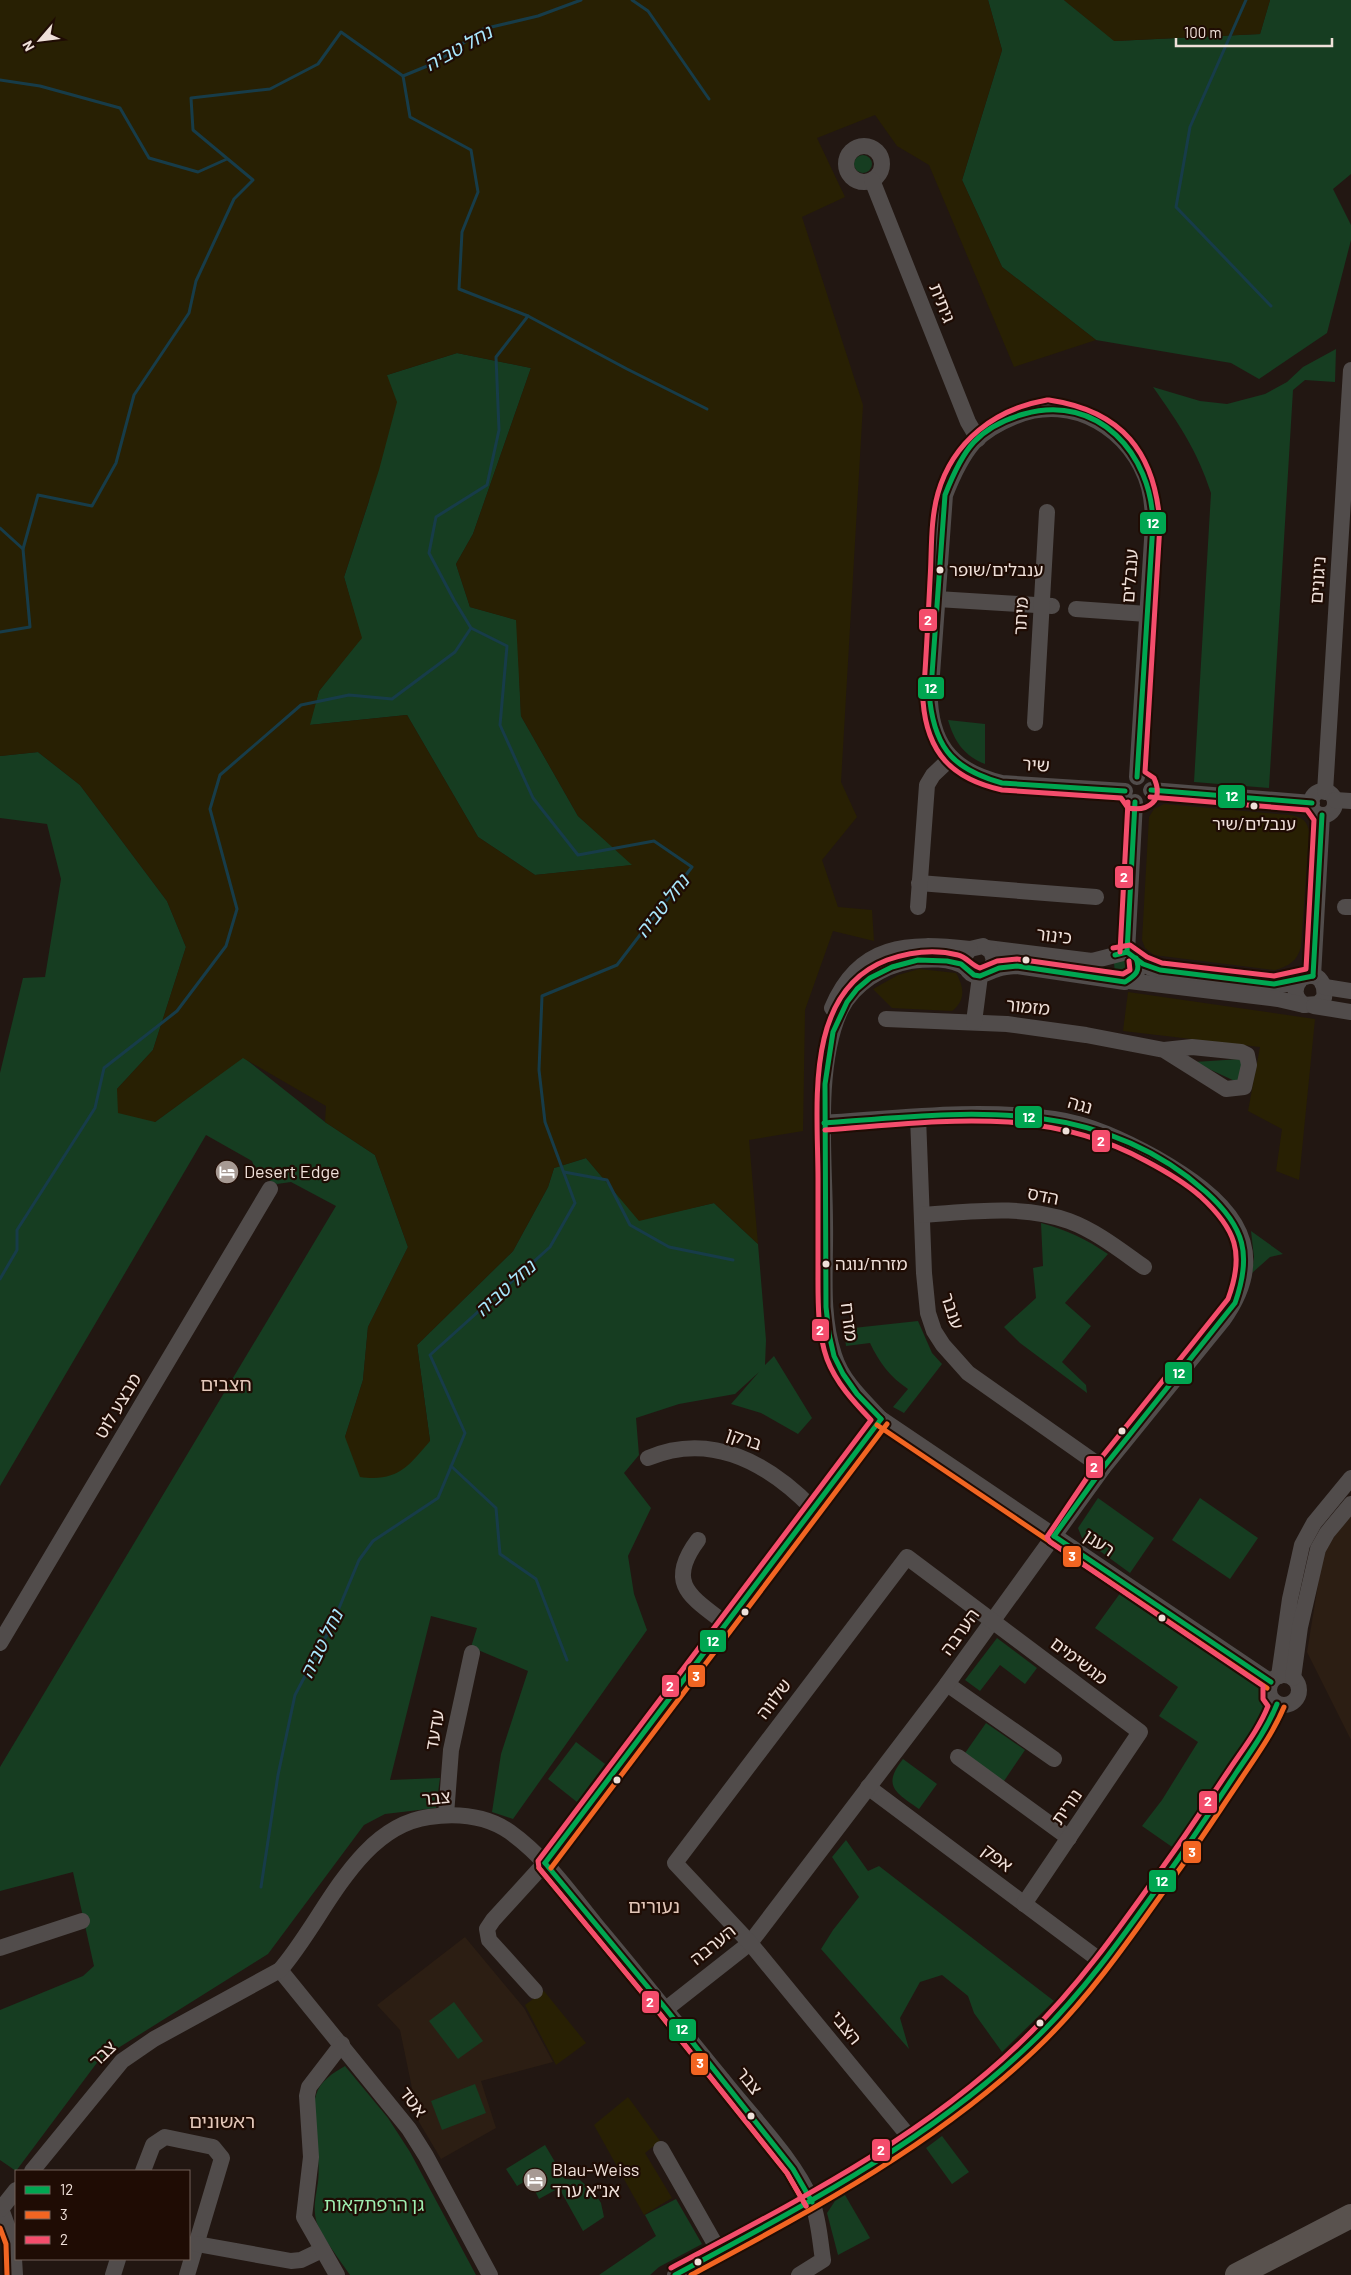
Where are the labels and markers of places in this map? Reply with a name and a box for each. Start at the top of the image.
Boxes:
place label: ענבלים/שופר [949,559,1043,579]
marker: ענבלים/שופר [935,565,945,575]
marker: ענבלים/שיר [1249,801,1259,811]
place label: ענבלים/שיר [1212,813,1296,833]
unlabelled marker [1021,955,1031,965]
unlabelled marker [1061,1126,1071,1136]
hotel icon: Desert Edge [214,1159,240,1185]
place label: Desert Edge [244,1160,340,1182]
place label: מזרח/נוגה [835,1253,907,1273]
marker: מזרח/נוגה [821,1259,831,1269]
unlabelled marker [1117,1426,1127,1436]
unlabelled marker [740,1607,750,1617]
unlabelled marker [1157,1613,1167,1623]
unlabelled marker [612,1775,622,1785]
unlabelled marker [1035,2018,1045,2028]
unlabelled marker [746,2111,756,2121]
place label: Blau-Weiss אנ"א ערד [552,2158,640,2201]
hotel icon: Blau-Weiss אנ"א ערד [522,2167,548,2193]
unlabelled marker [693,2257,703,2267]

